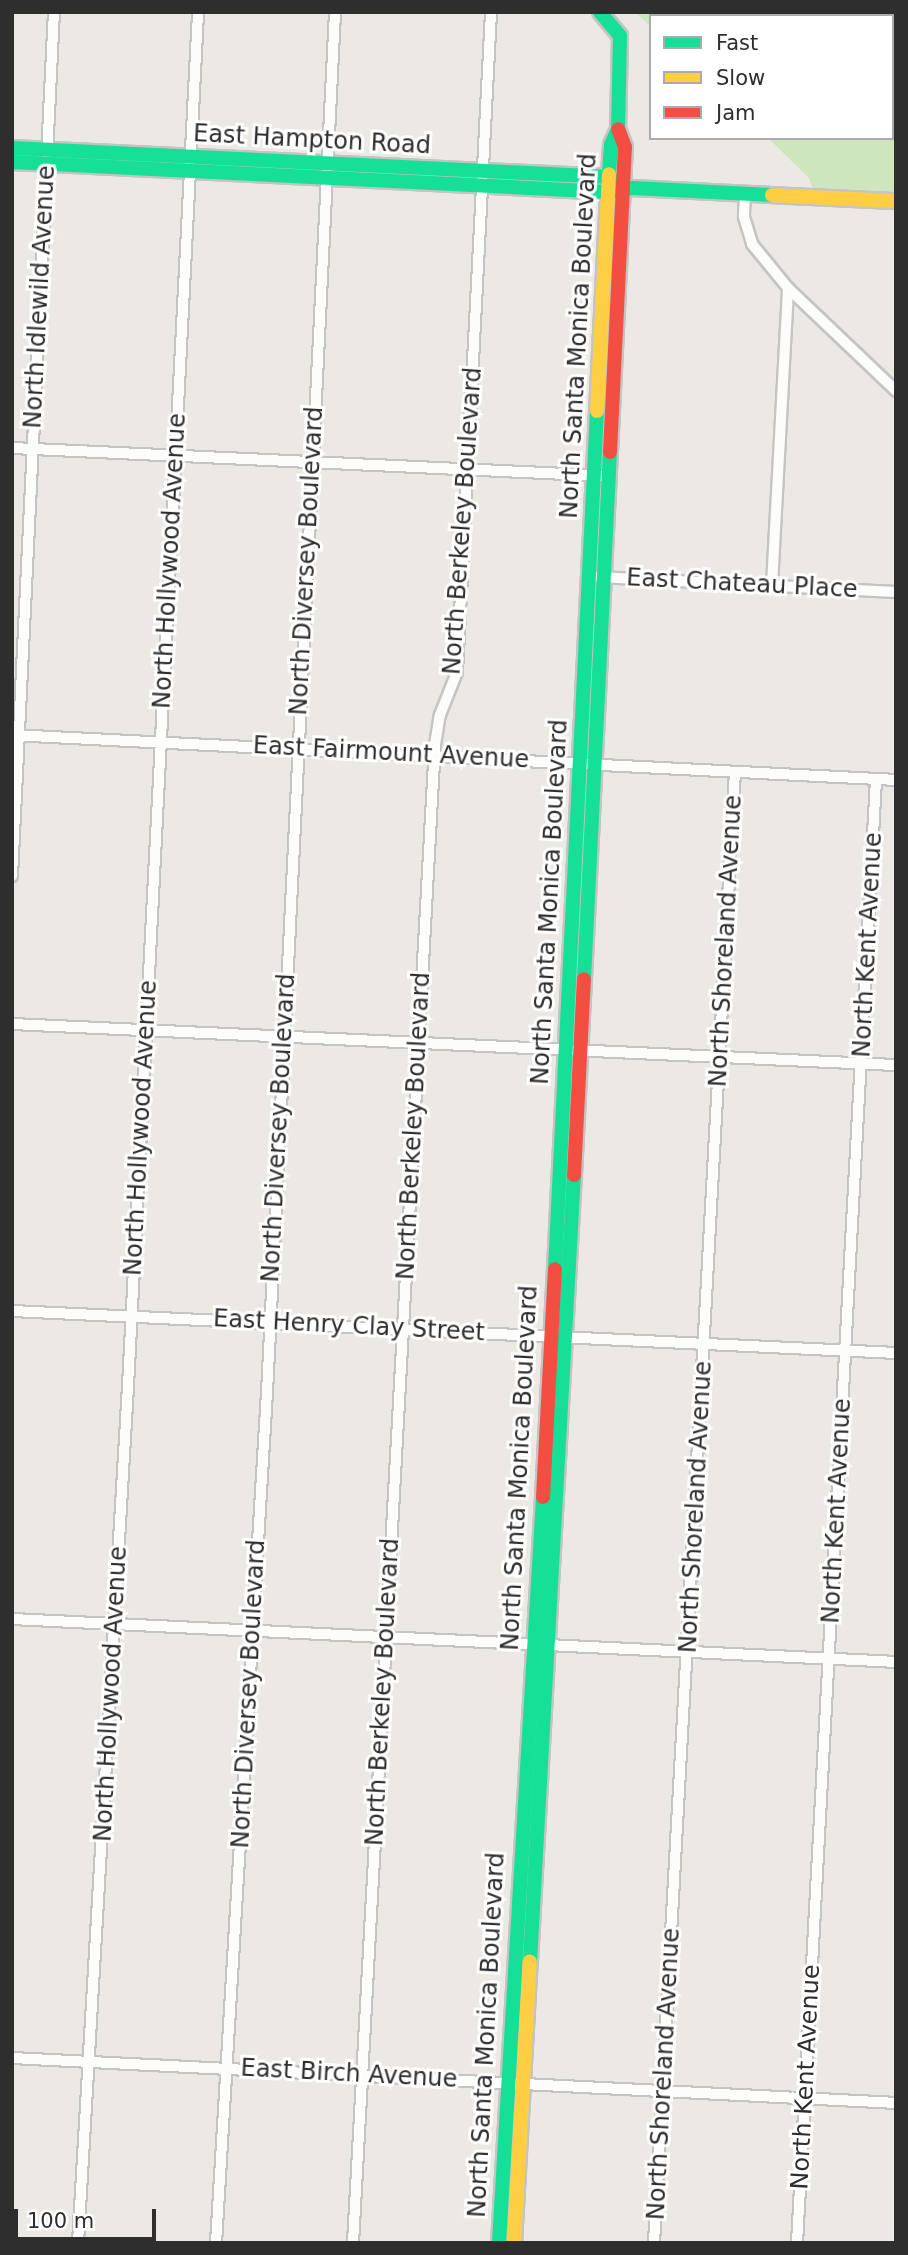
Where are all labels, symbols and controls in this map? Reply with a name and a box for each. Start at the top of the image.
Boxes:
legend [649,14,894,140]
text: Fast [716,31,758,55]
text: Slow [716,66,765,90]
text: Jam [716,101,756,125]
street label: East Hampton Road [192,119,432,161]
street label: North Santa Monica Boulevard [555,153,603,519]
street label: North Idlewild Avenue [19,165,61,429]
street label: North Berkeley Boulevard [438,366,488,676]
street label: North Diversey Boulevard [285,406,329,716]
street label: North Hollywood Avenue [148,412,192,710]
street label: East Chateau Place [626,564,858,604]
street label: North Santa Monica Boulevard [526,719,574,1085]
street label: East Fairmount Avenue [252,731,530,775]
street label: North Shoreland Avenue [704,794,748,1088]
street label: North Kent Avenue [848,832,888,1058]
street label: North Berkeley Boulevard [392,971,436,1281]
street label: North Diversey Boulevard [257,973,301,1283]
street label: North Hollywood Avenue [119,979,163,1277]
street label: North Santa Monica Boulevard [496,1285,544,1651]
street label: East Henry Clay Street [212,1305,486,1347]
street label: North Shoreland Avenue [674,1360,718,1654]
street label: North Kent Avenue [817,1398,857,1624]
street label: North Berkeley Boulevard [361,1537,405,1847]
street label: North Diversey Boulevard [227,1539,271,1849]
street label: North Hollywood Avenue [89,1545,133,1843]
street label: North Santa Monica Boulevard [463,1852,511,2218]
street label: North Shoreland Avenue [642,1927,686,2221]
street label: North Kent Avenue [786,1964,826,2190]
street label: East Birch Avenue [240,2054,458,2094]
scale bar [18,2196,159,2240]
text: 100 m [27,2209,94,2233]

